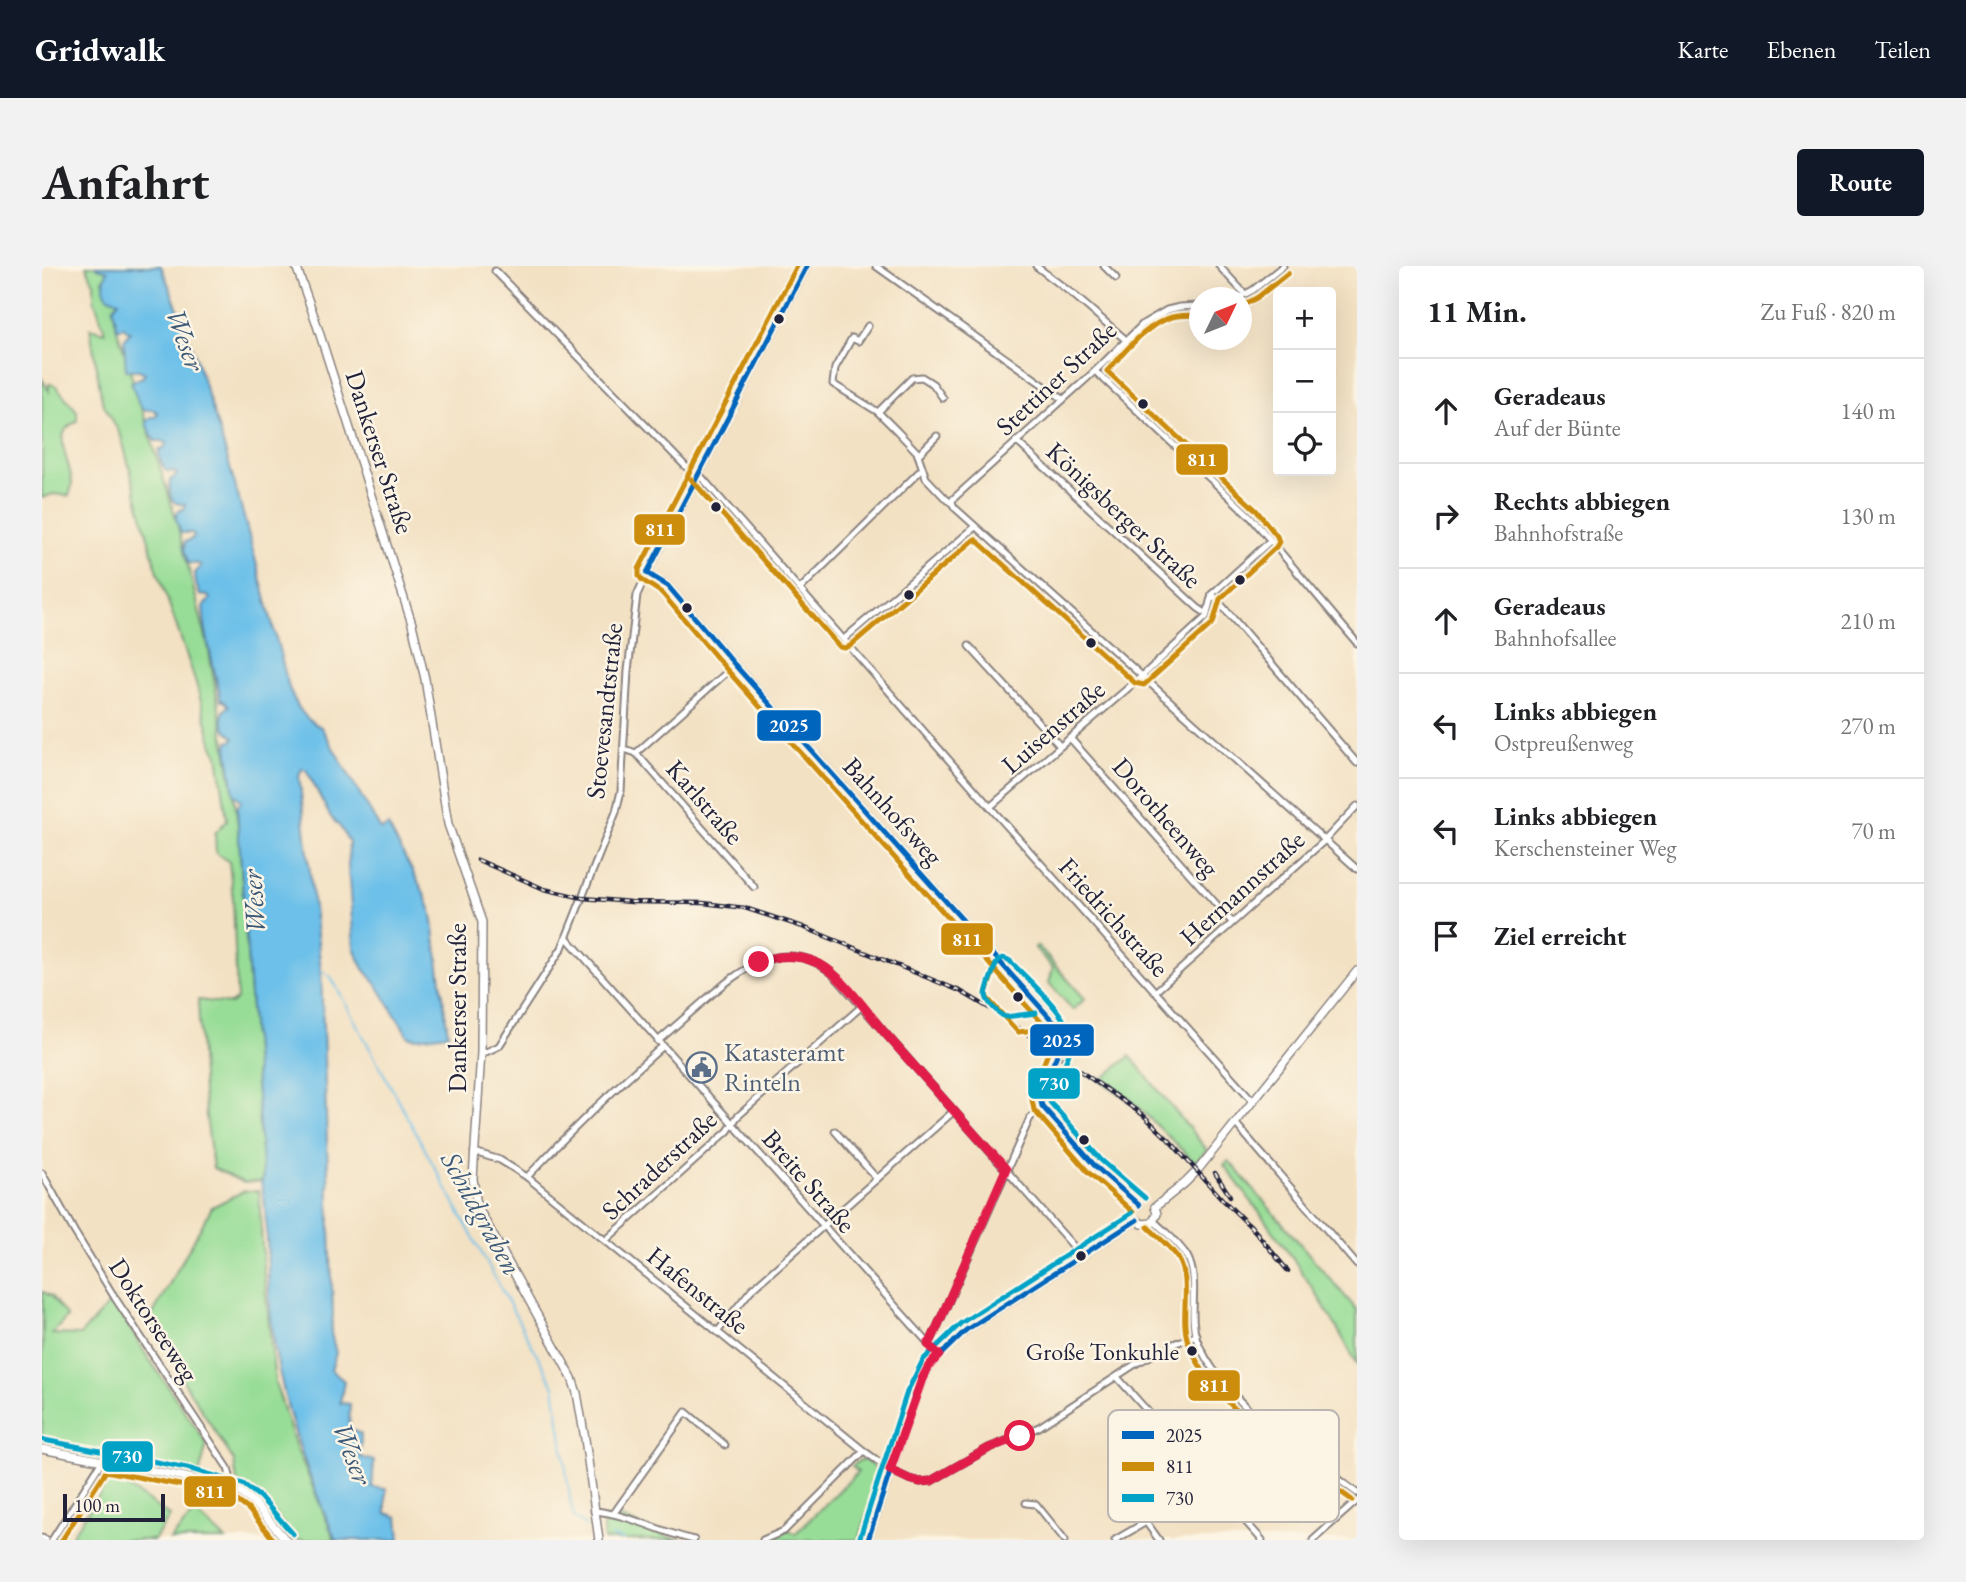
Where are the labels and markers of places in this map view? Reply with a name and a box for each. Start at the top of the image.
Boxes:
unlabelled marker [772,312,786,326]
unlabelled marker [1136,397,1150,411]
unlabelled marker [709,500,723,514]
unlabelled marker [1233,573,1247,587]
unlabelled marker [902,588,916,602]
unlabelled marker [680,601,694,615]
unlabelled marker [1084,636,1098,650]
unlabelled marker [1011,990,1025,1004]
place label: Katasteramt Rinteln [724,1035,845,1099]
public building icon: Katasteramt Rinteln [684,1050,718,1084]
unlabelled marker [1077,1133,1091,1147]
unlabelled marker [1074,1249,1088,1263]
place label: Große Tonkuhle [1026,1336,1179,1367]
marker: Große Tonkuhle [1185,1344,1199,1358]

